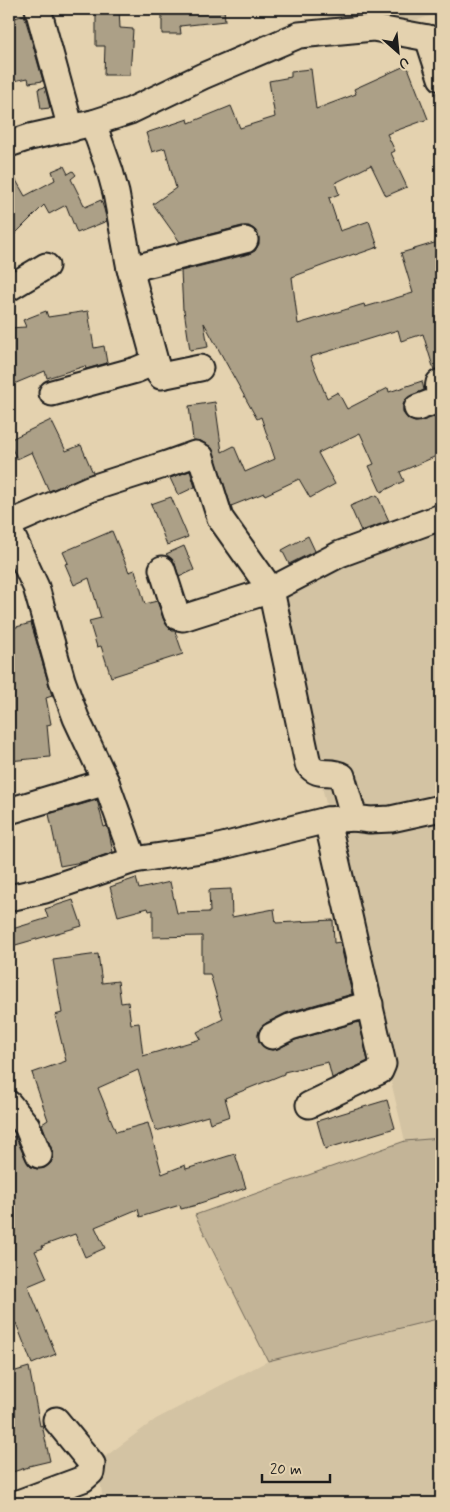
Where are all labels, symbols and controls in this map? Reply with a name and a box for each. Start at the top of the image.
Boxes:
north arrow [372,28,422,78]
text: U [395,53,412,73]
scale bar [262,1452,330,1484]
text: 20 m [270,1460,302,1480]

